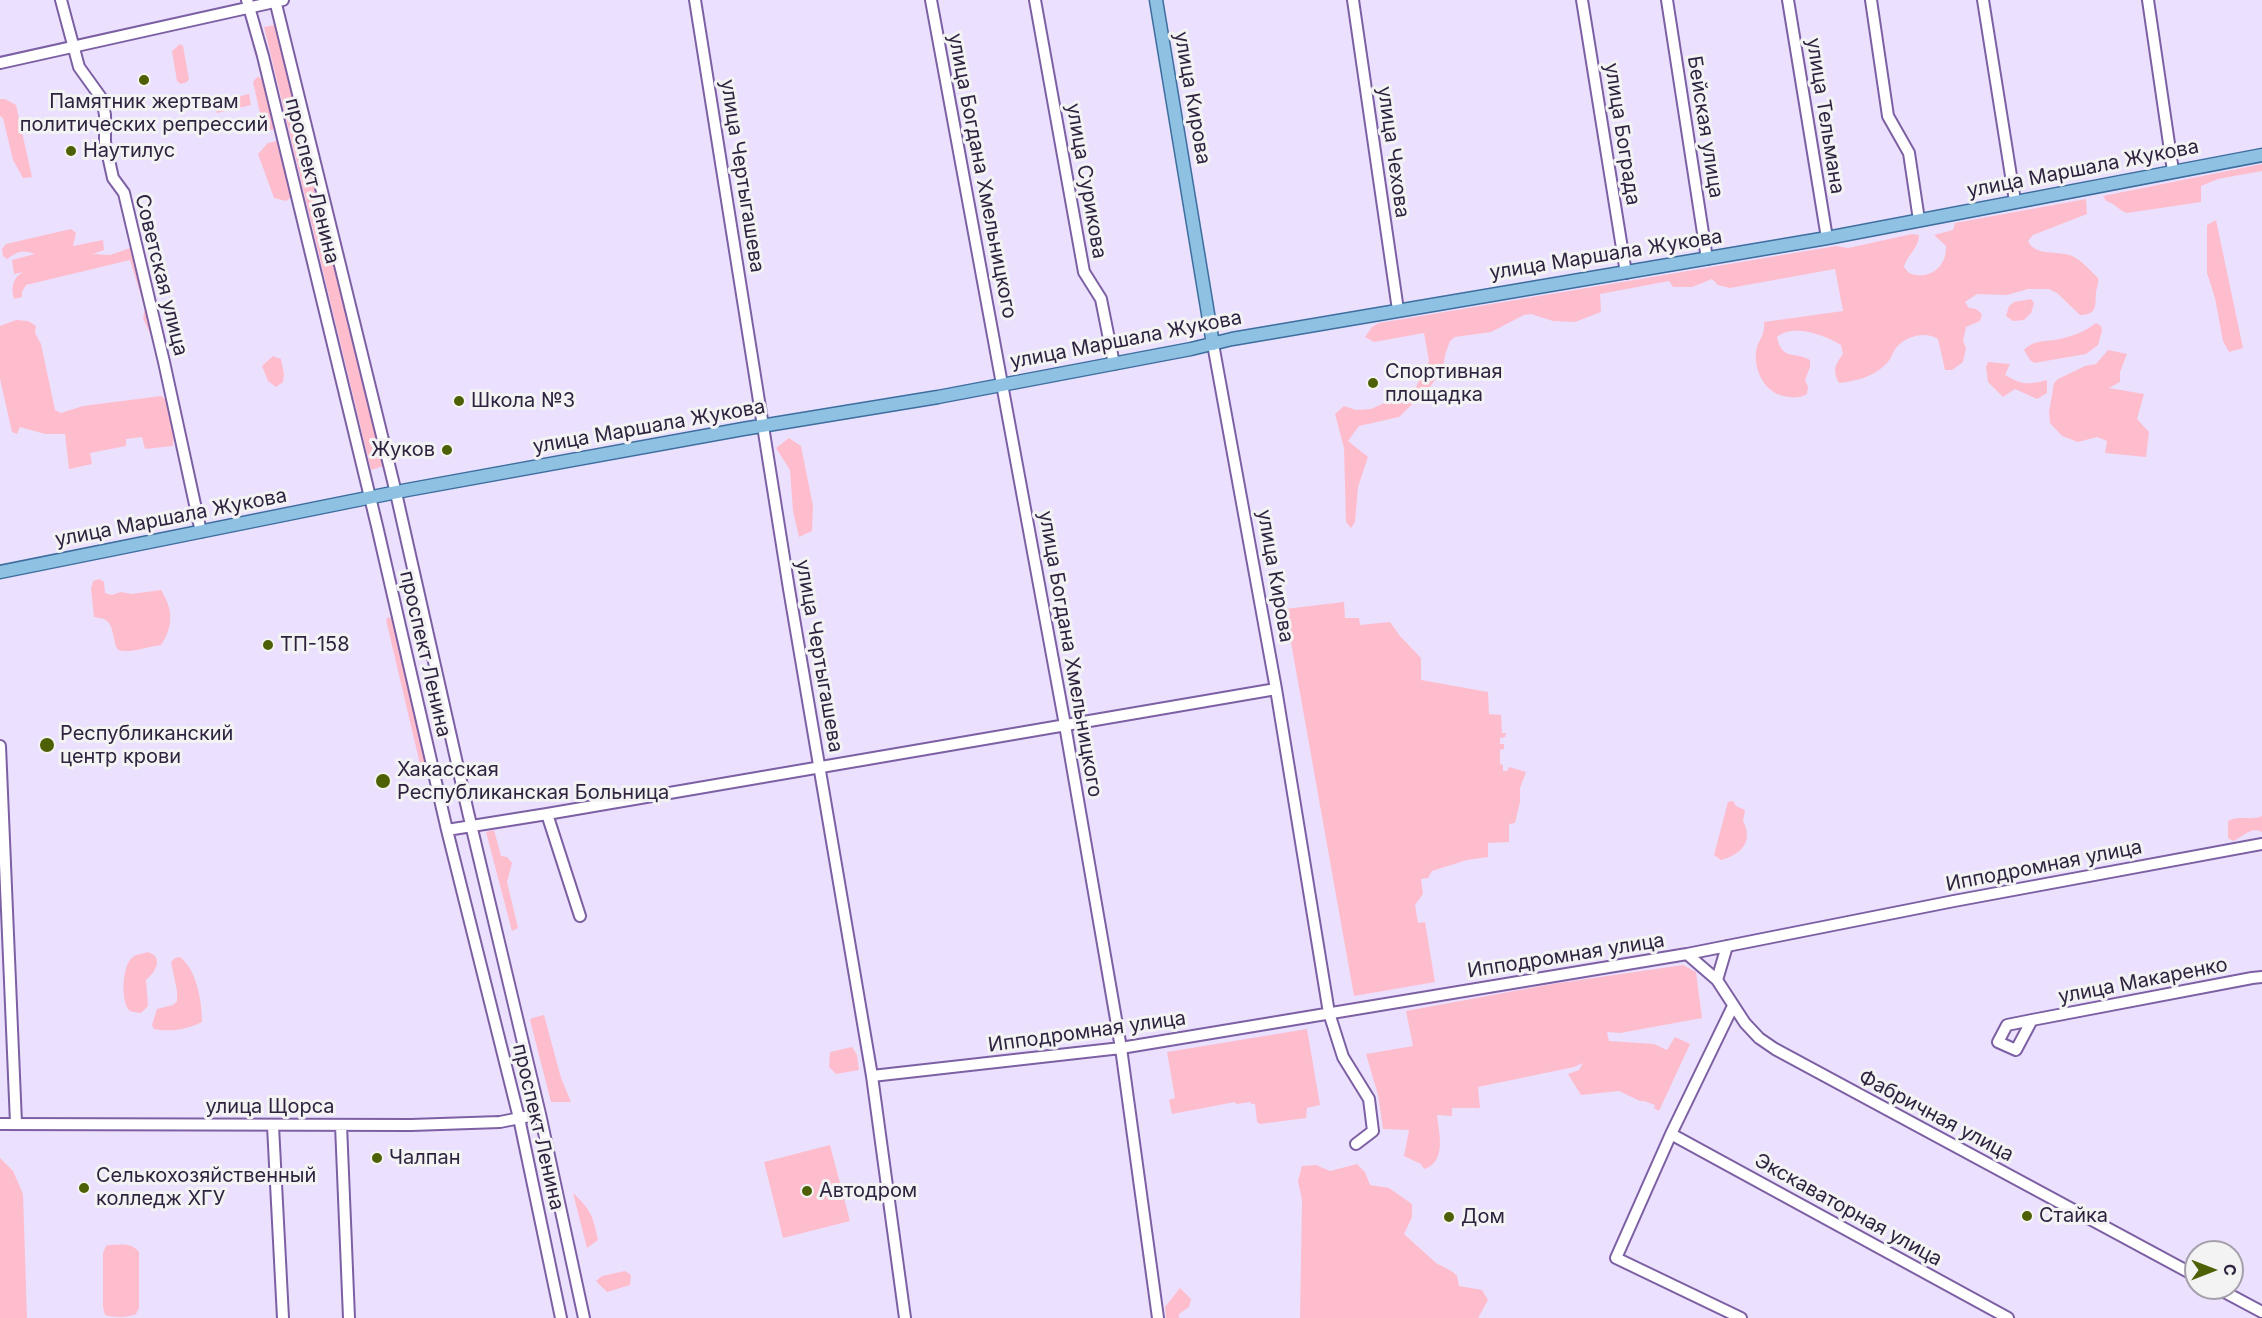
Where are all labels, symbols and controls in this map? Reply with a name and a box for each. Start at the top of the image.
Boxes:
street label: улица Кирова [1169,30,1215,166]
street label: улица Богдана Хмельницкого [943,31,1021,321]
street label: улица Тельмана [1801,36,1849,196]
street label: Бейская улица [1682,54,1728,200]
street label: улица Бограда [1599,61,1645,207]
marker: Памятник жертвам политических репрессий [137,73,151,87]
street label: улица Чертыгашева [715,78,769,274]
street label: улица Чехова [1372,85,1414,219]
place label: Памятник жертвам политических репрессий [20,90,268,137]
street label: проспект Ленина [280,96,344,266]
street label: улица Сурикова [1061,101,1111,261]
street label: улица Маршала Жукова [1965,135,2201,203]
place label: Наутилус [83,139,175,163]
marker: Наутилус [64,144,78,158]
street label: Советская улица [129,192,193,358]
street label: улица Маршала Жукова [1488,225,1724,285]
street label: улица Маршала Жукова [1008,306,1244,374]
place label: Спортивная площадка [1385,360,1502,407]
marker: Спортивная площадка [1366,376,1380,390]
place label: Школа №3 [471,389,575,413]
marker: Школа №3 [452,394,466,408]
street label: улица Маршала Жукова [531,395,767,459]
place label: Жуков [371,438,435,462]
marker: Жуков [440,443,454,457]
street label: улица Маршала Жукова [53,484,289,552]
street label: улица Кирова [1252,508,1298,644]
street label: улица Богдана Хмельницкого [1033,509,1107,799]
street label: улица Чертыгашева [790,558,848,754]
street label: проспект Ленина [394,569,456,739]
place label: ТП-158 [280,633,350,657]
marker: ТП-158 [261,638,275,652]
place label: Республиканский центр крови [60,722,233,769]
marker: Республиканский центр крови [38,736,56,754]
place label: Хакасская Республиканская Больница [397,758,669,805]
marker: Хакасская Республиканская Больница [374,772,392,790]
street label: Ипподромная улица [1944,835,2144,897]
street label: Ипподромная улица [1466,929,1666,983]
street label: улица Макаренко [2056,953,2230,1009]
street label: Ипподромная улица [987,1006,1187,1058]
street label: проспект Ленина [507,1042,569,1212]
street label: Фабричная улица [1854,1065,2018,1167]
street label: улица Щорса [206,1095,334,1119]
place label: Чалпан [389,1146,461,1170]
street label: Экскаваторная улица [1750,1148,1946,1272]
marker: Чалпан [370,1151,384,1165]
place label: Селькохозяйственный колледж ХГУ [96,1164,316,1211]
place label: Автодром [819,1179,917,1203]
marker: Селькохозяйственный колледж ХГУ [77,1181,91,1195]
marker: Автодром [800,1184,814,1198]
place label: Стайка [2039,1204,2108,1228]
place label: Дом [1461,1205,1505,1229]
marker: Стайка [2020,1209,2034,1223]
marker: Дом [1442,1210,1456,1224]
north arrow [2184,1240,2244,1300]
text: С [2220,1264,2240,1276]

